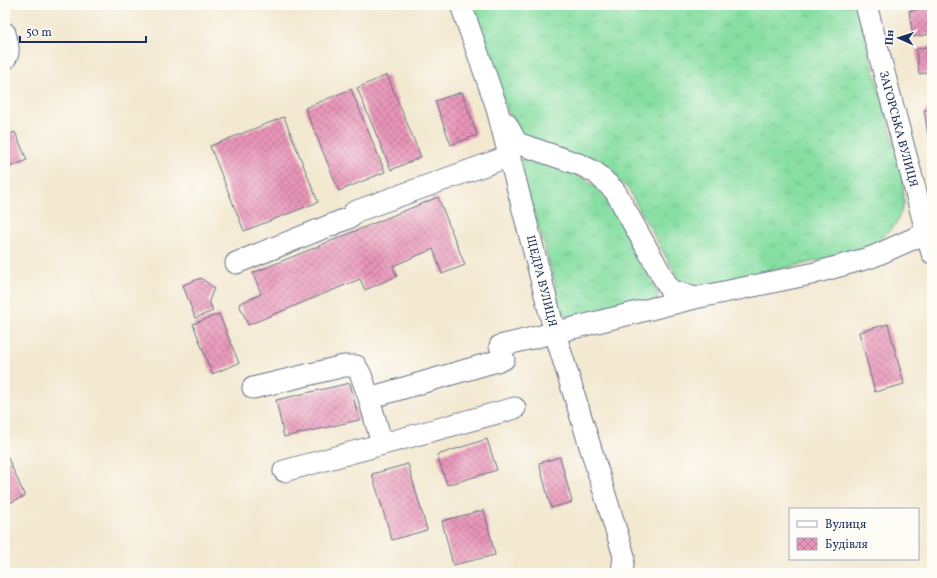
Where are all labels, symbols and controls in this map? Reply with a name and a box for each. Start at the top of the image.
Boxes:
scale bar [20,18,146,44]
north arrow [879,18,919,58]
text: 50 m [26,25,52,41]
text: Пн [883,29,898,46]
street label: ЗАГОРСЬКА ВУЛИЦЯ [875,69,921,189]
street label: ЩЕДРА ВУЛИЦЯ [522,234,560,329]
legend [789,508,919,560]
text: Вулиця [825,517,866,533]
text: Будівля [825,537,868,553]

